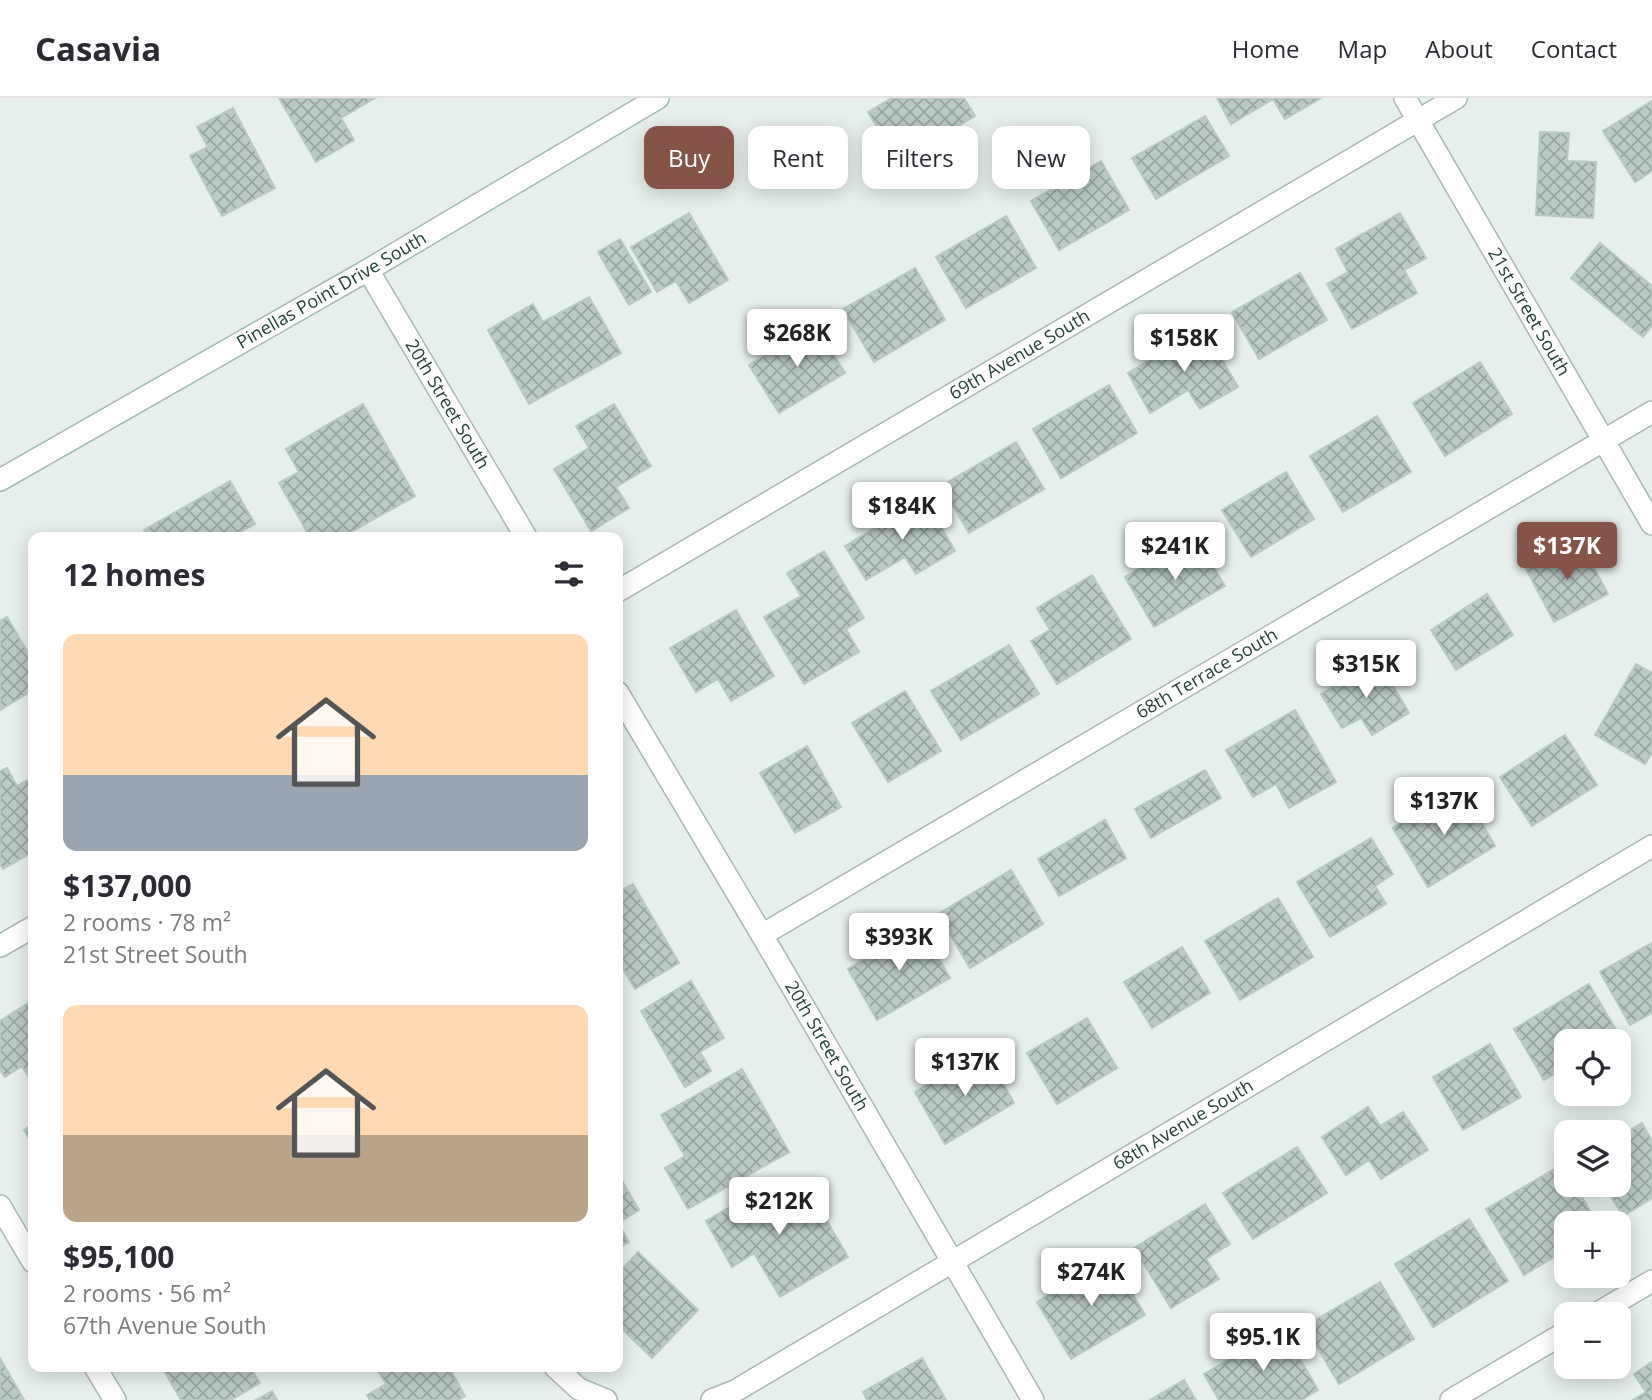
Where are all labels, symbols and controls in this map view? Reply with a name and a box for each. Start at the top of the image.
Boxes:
text: Casavia [35,26,161,71]
text: Home [1232,32,1300,65]
text: Map [1338,32,1387,65]
text: About [1425,32,1493,65]
text: Contact [1531,32,1617,65]
chip: Buy [644,126,734,189]
chip: Rent [748,126,848,189]
chip: Filters [862,126,978,189]
chip: New [992,126,1090,189]
street label: Pinellas Point Drive South [232,225,430,354]
street label: 21st Street South [1483,243,1576,380]
street label: 69th Avenue South [944,303,1094,405]
pin: $268K [748,310,846,369]
pin: $158K [1135,314,1233,374]
text: $268K [763,316,831,348]
text: $158K [1150,321,1218,353]
street label: 20th Street South [401,334,496,473]
pin: $184K [853,482,951,542]
text: $184K [868,489,936,521]
pin: $241K [1126,522,1224,582]
pin: $137K [1518,522,1616,582]
text: $241K [1141,529,1209,561]
text: $137K [1533,529,1601,561]
text: 12 homes [63,554,206,595]
icon: filters [550,555,588,593]
street label: 68th Terrace South [1131,622,1281,724]
pin: $315K [1317,640,1415,700]
text: $315K [1332,647,1400,679]
icon: home [263,679,389,805]
pin: $137K [1395,778,1493,837]
text: $137K [1410,784,1478,816]
text: $137,000 [63,865,192,906]
text: 2 rooms · 78 m² [63,906,231,938]
pin: $393K [850,914,948,973]
text: $393K [865,920,933,952]
text: 21st Street South [63,938,248,970]
street label: 20th Street South [780,976,875,1115]
map controls [1554,1029,1631,1379]
button: locate [1554,1029,1631,1106]
pin: $137K [916,1038,1014,1098]
text: $137K [931,1045,999,1077]
icon: home [263,1050,389,1176]
street label: 68th Avenue South [1108,1073,1257,1175]
button: layers [1554,1120,1631,1197]
pin: $212K [730,1178,828,1237]
text: $212K [745,1184,813,1216]
button: + [1554,1211,1631,1288]
text: $95,100 [63,1236,174,1277]
pin: $274K [1042,1248,1140,1308]
text: $274K [1057,1255,1125,1287]
text: 2 rooms · 56 m² [63,1277,231,1309]
button: − [1554,1302,1631,1379]
text: 67th Avenue South [63,1309,267,1341]
pin: $95.1K [1206,1314,1320,1373]
text: $95.1K [1226,1320,1300,1352]

